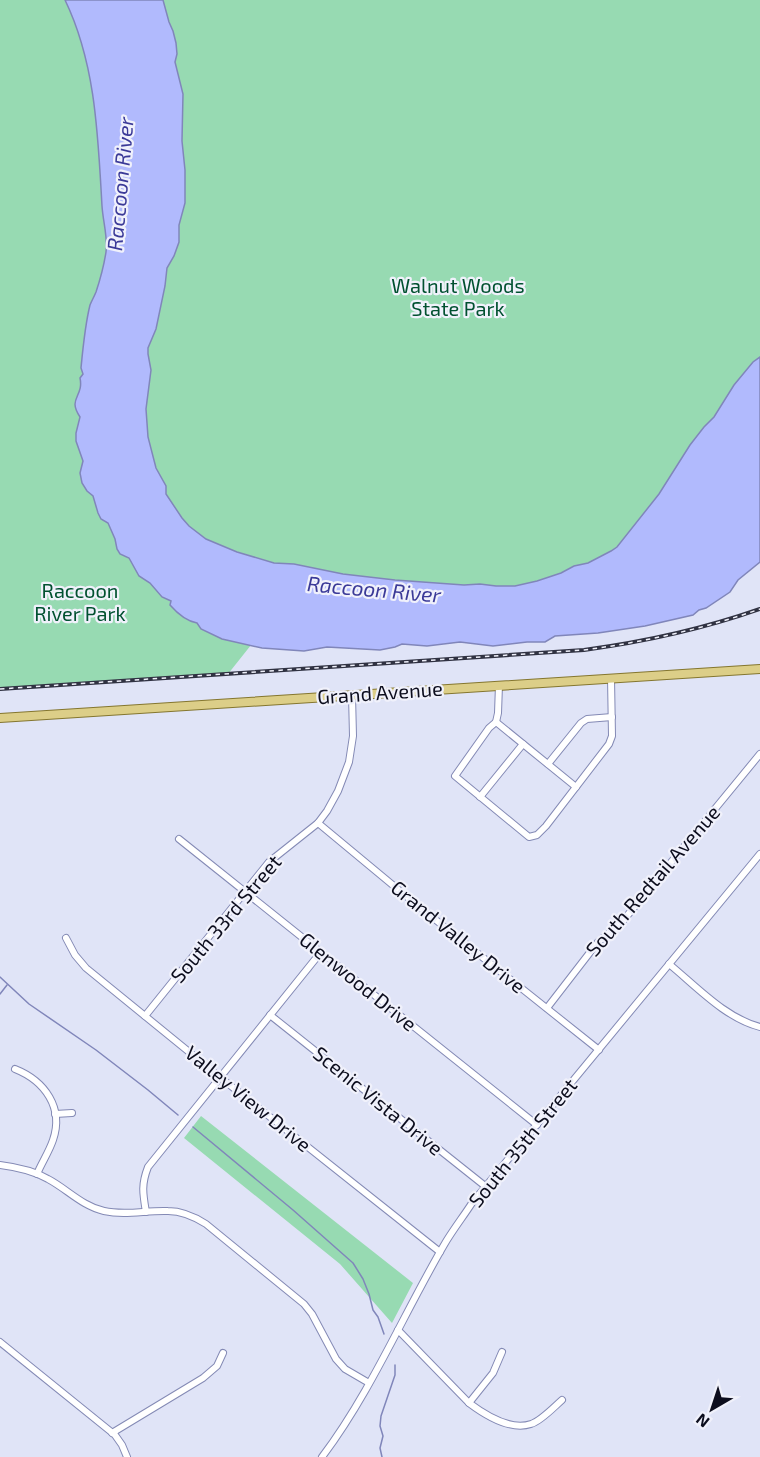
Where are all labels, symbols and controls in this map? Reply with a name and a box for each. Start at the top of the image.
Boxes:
water label: Raccoon River [101,115,138,252]
park label: Walnut Woods State Park [391,273,525,320]
water label: Raccoon River [306,570,443,607]
park label: Raccoon River Park [34,578,126,625]
street label: Grand Avenue [316,676,443,708]
street label: South Redtail Avenue [580,800,724,961]
street label: South 33rd Street [165,849,286,987]
street label: Grand Valley Drive [387,875,531,998]
street label: Glenwood Drive [295,927,422,1036]
street label: Valley View Drive [181,1040,316,1156]
street label: Scenic Vista Drive [309,1041,448,1160]
street label: South 35th Street [463,1073,582,1212]
north arrow [682,1379,742,1439]
text: N [692,1410,713,1432]

